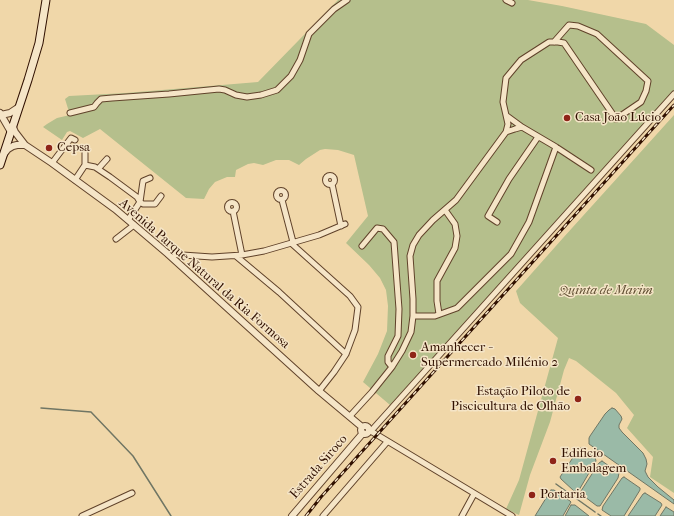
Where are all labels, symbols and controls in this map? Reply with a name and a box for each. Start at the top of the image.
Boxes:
place label: Casa João Lúcio [575,110,661,126]
marker: Casa João Lúcio [562,113,572,123]
place label: Cepsa [57,140,90,156]
marker: Cepsa [44,143,54,153]
street label: Avenida Parque Natural da Ria Formosa [115,196,293,352]
park label: Quinta de Marim [559,283,653,299]
place label: Amanhecer - Supermercado Milénio 2 [421,340,558,371]
marker: Amanhecer - Supermercado Milénio 2 [408,350,418,360]
place label: Estação Piloto de Piscicultura de Olhão [451,384,570,415]
marker: Estação Piloto de Piscicultura de Olhão [573,394,583,404]
street label: Estrada Siroco [287,432,351,502]
place label: Edificio Embalagem [561,446,626,477]
marker: Edificio Embalagem [548,456,558,466]
place label: Portaria [540,487,586,503]
marker: Portaria [527,490,537,500]

